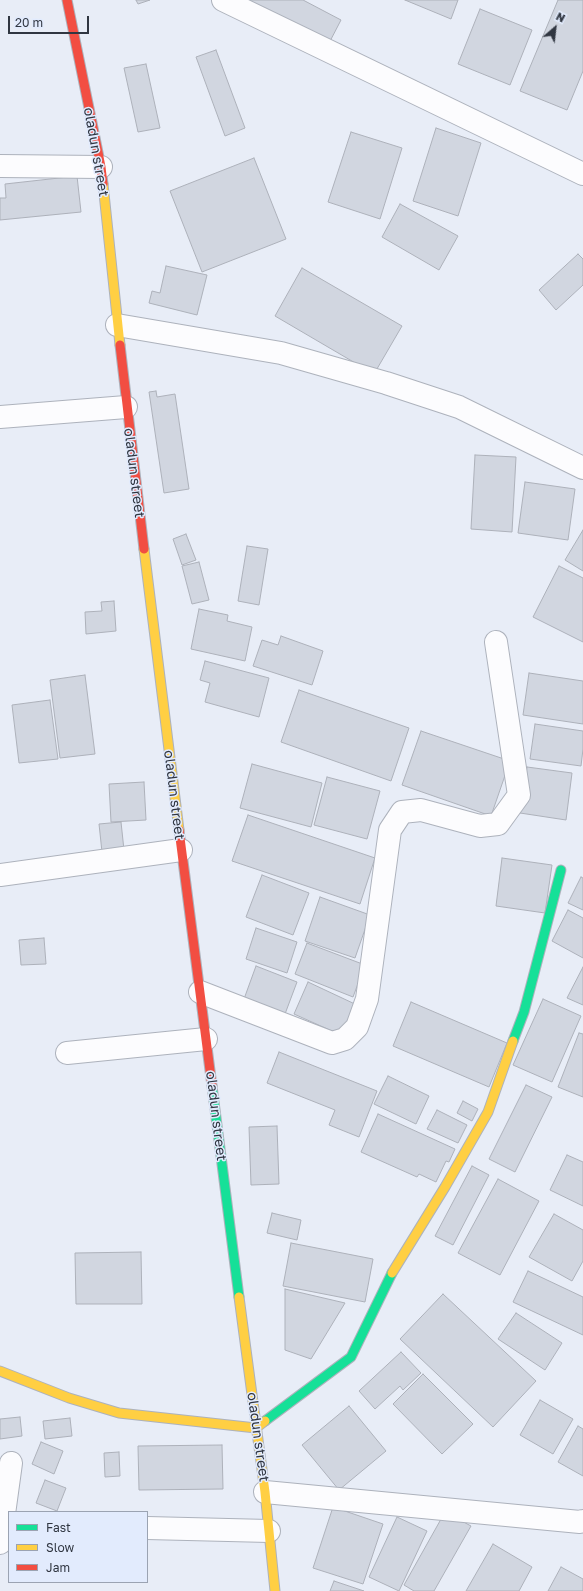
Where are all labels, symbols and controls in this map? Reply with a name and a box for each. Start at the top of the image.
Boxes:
scale bar [10,8,91,34]
north arrow [535,8,575,48]
text: N [554,9,568,25]
text: 20 m [15,15,43,30]
street label: oladun street [80,106,112,198]
street label: oladun street [120,427,148,519]
street label: oladun street [160,749,188,841]
street label: oladun street [202,1070,230,1162]
street label: oladun street [243,1391,273,1483]
legend [8,1511,148,1583]
text: Fast [46,1520,71,1535]
text: Slow [46,1540,74,1555]
text: Jam [46,1560,70,1575]

